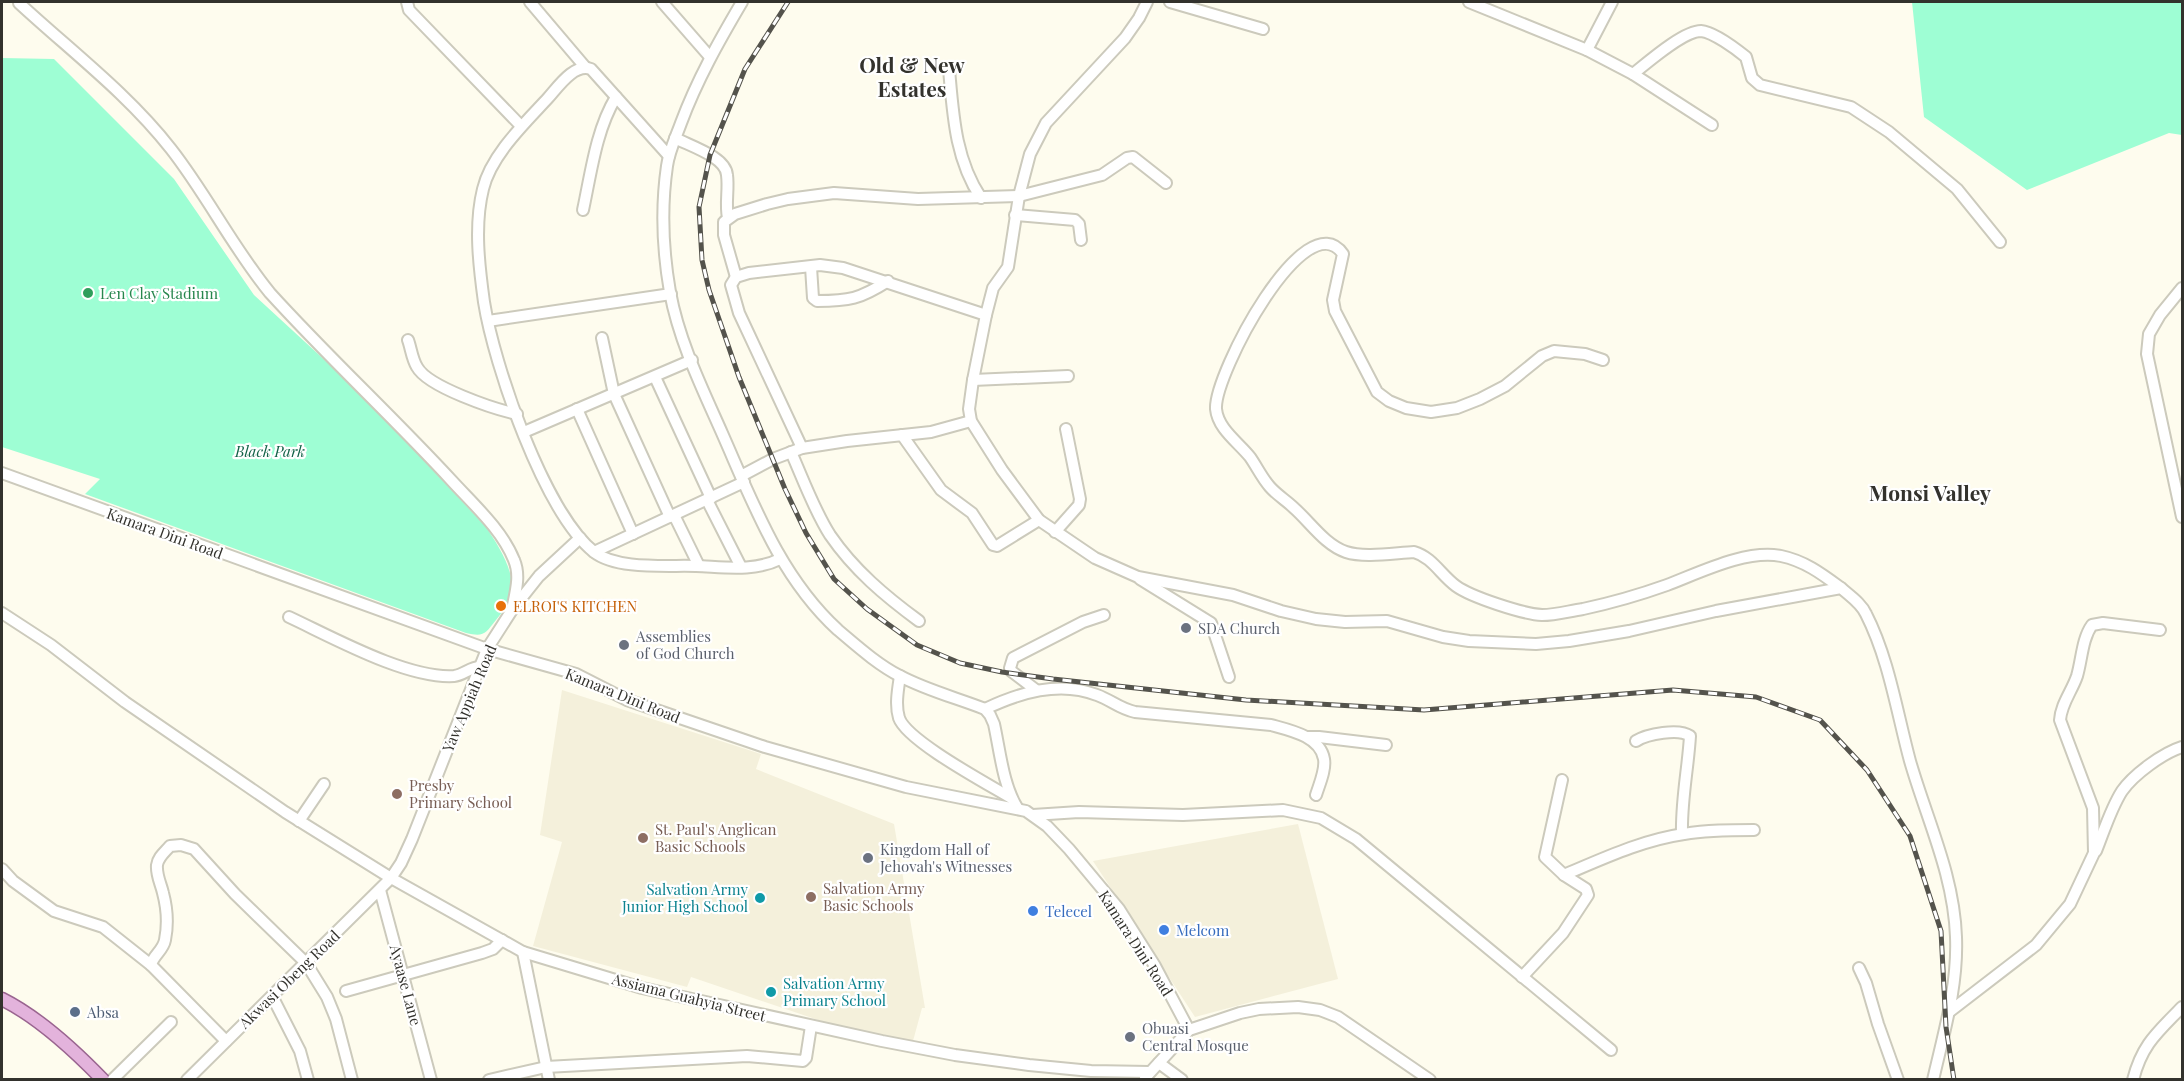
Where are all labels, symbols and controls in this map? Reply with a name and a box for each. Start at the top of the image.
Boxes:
district label: Old & New Estates [859,50,965,102]
place label: Len Clay Stadium [100,283,219,303]
marker: Len Clay Stadium [81,286,95,300]
park label: Black Park [234,441,305,461]
district label: Monsi Valley [1869,478,1991,506]
street label: Kamara Dini Road [104,503,226,563]
place label: ELROI'S KITCHEN [513,596,637,616]
marker: ELROI'S KITCHEN [494,599,508,613]
place label: SDA Church [1198,618,1280,638]
marker: SDA Church [1179,621,1193,635]
place label: Assemblies of God Church [635,626,735,663]
marker: Assemblies of God Church [617,638,631,652]
street label: Yaw Appiah Road [437,641,501,756]
street label: Kamara Dini Road [563,663,684,727]
place label: Presby Primary School [409,775,512,812]
marker: Presby Primary School [390,787,404,801]
place label: St. Paul's Anglican Basic Schools [655,819,776,856]
marker: St. Paul's Anglican Basic Schools [636,831,650,845]
place label: Kingdom Hall of Jehovah's Witnesses [879,839,1012,876]
marker: Kingdom Hall of Jehovah's Witnesses [861,851,875,865]
place label: Salvation Army Basic Schools [823,878,925,915]
place label: Salvation Army Junior High School [621,879,748,916]
street label: Kamara Dini Road [1094,886,1178,1000]
marker: Salvation Army Basic Schools [804,890,818,904]
marker: Salvation Army Junior High School [753,891,767,905]
place label: Telecel [1045,901,1092,921]
marker: Telecel [1026,904,1040,918]
place label: Melcom [1176,920,1230,940]
marker: Melcom [1157,923,1171,937]
street label: Akwasi Obeng Road [233,925,344,1033]
street label: Ayaase Lane [385,941,426,1028]
street label: Assiama Guahyia Street [609,968,769,1026]
place label: Salvation Army Primary School [783,973,886,1010]
marker: Salvation Army Primary School [764,985,778,999]
place label: Absa [86,1002,120,1022]
marker: Absa [68,1005,82,1019]
place label: Obuasi Central Mosque [1142,1018,1249,1055]
marker: Obuasi Central Mosque [1123,1030,1137,1044]

